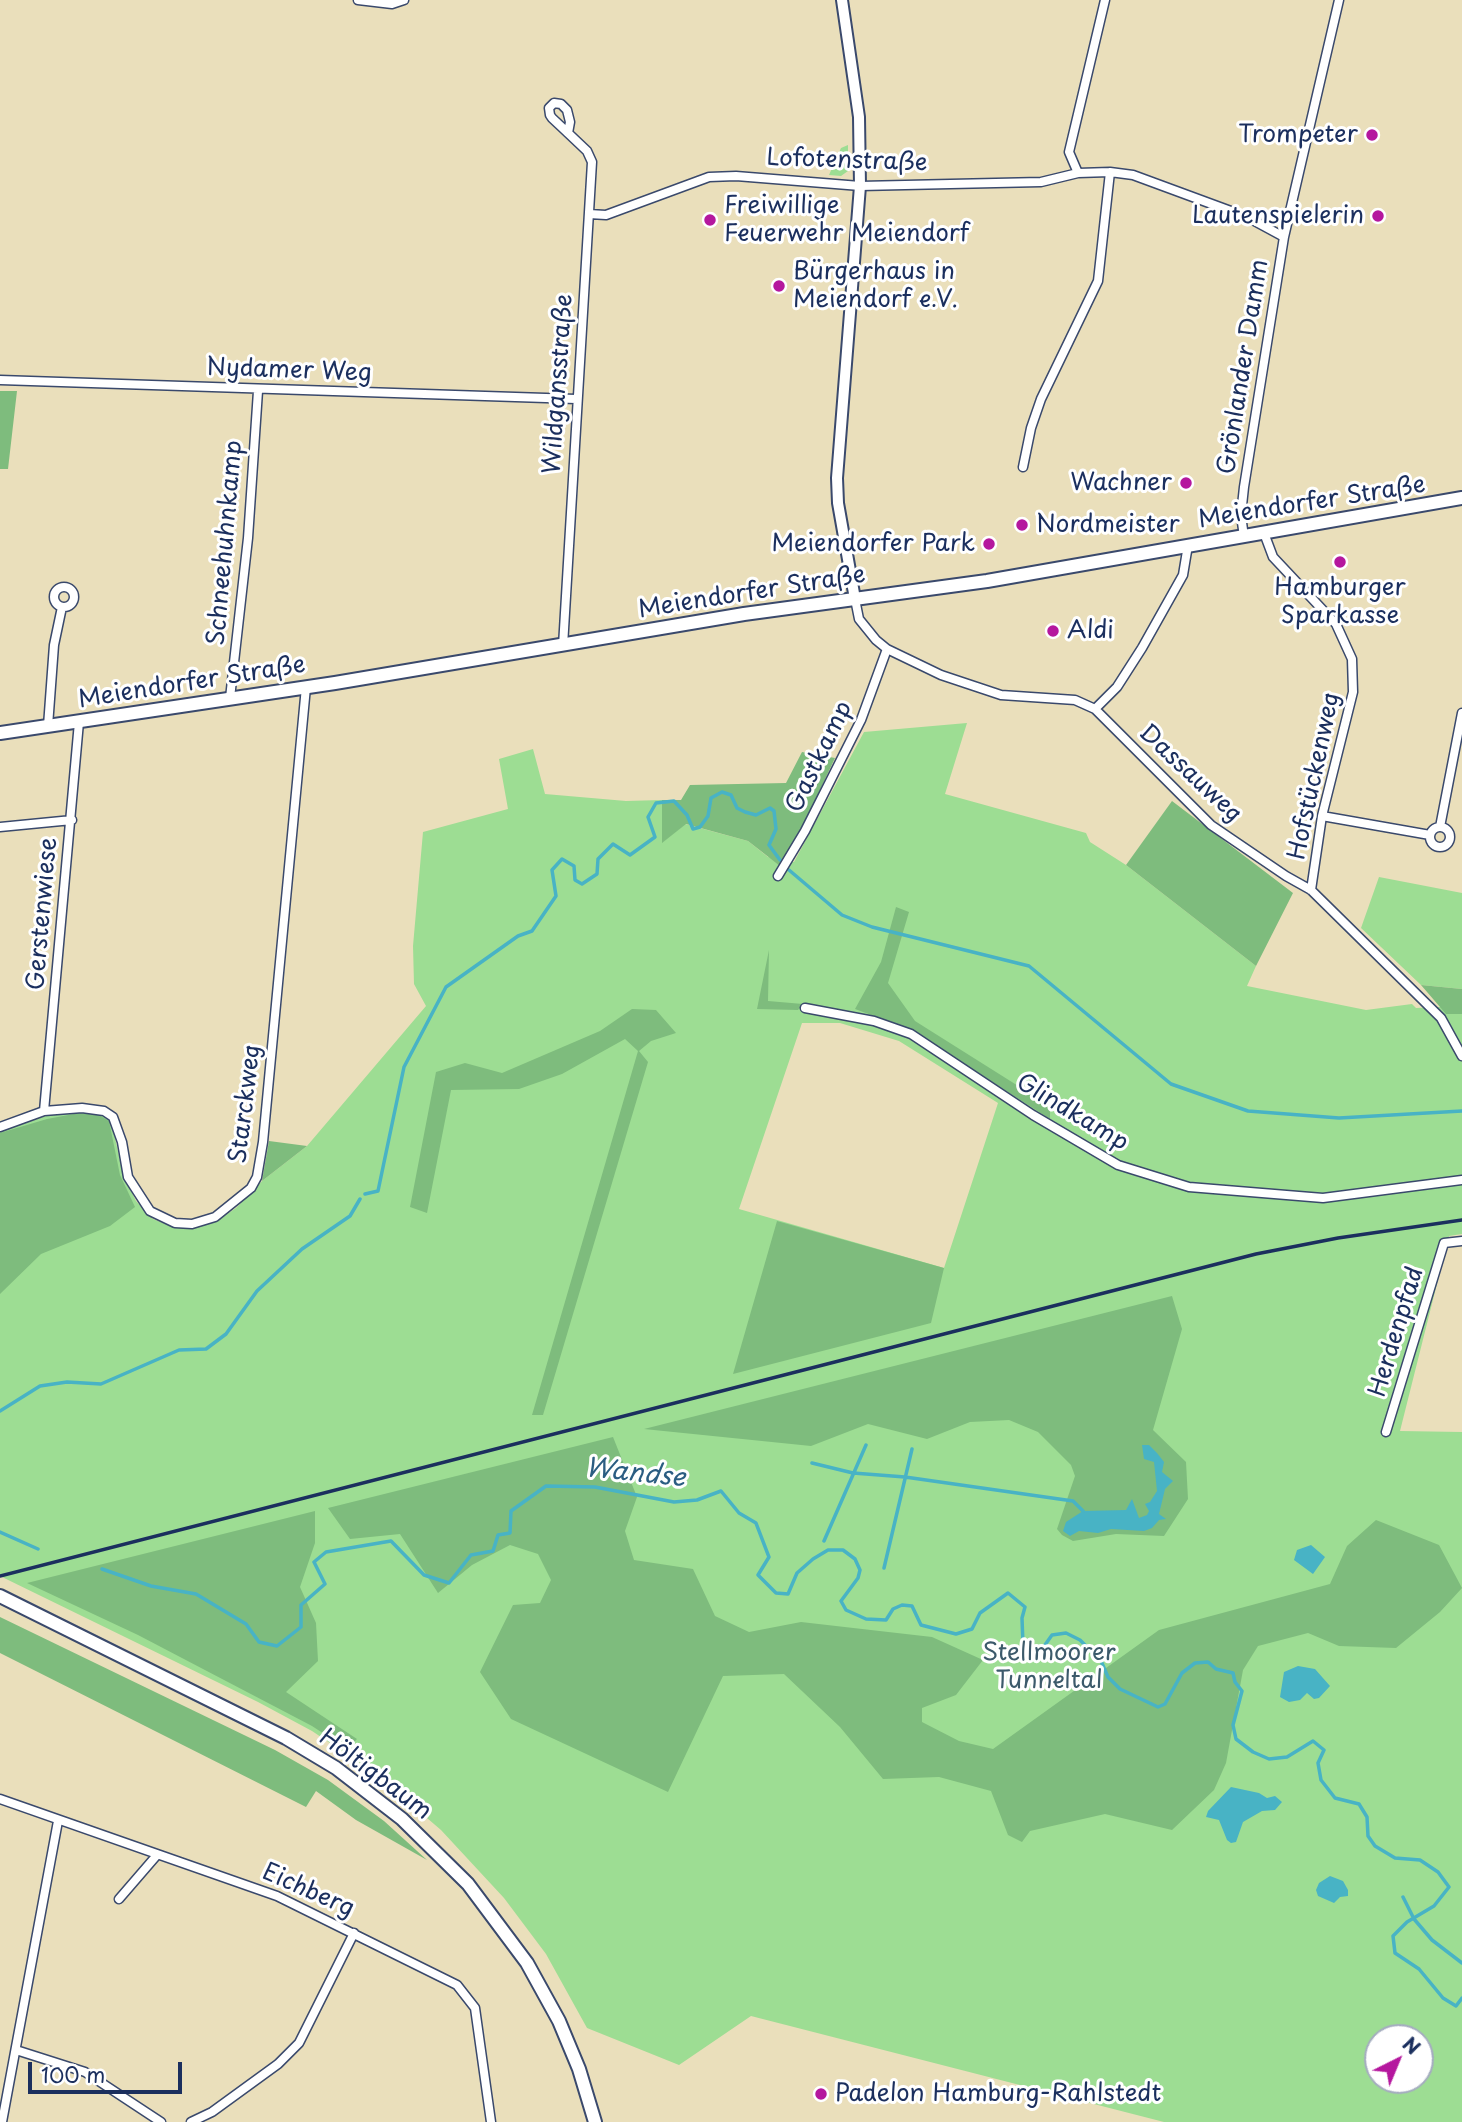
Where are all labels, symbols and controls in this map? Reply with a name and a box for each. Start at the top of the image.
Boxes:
place label: Trompeter [1238,121,1358,149]
marker: Trompeter [1364,127,1380,143]
street label: Lofotenstraße [766,144,928,178]
place label: Freiwillige Feuerwehr Meiendorf [724,192,969,248]
place label: Lautenspielerin [1192,202,1364,230]
marker: Lautenspielerin [1370,208,1386,224]
marker: Freiwillige Feuerwehr Meiendorf [702,212,718,228]
place label: Bürgerhaus in Meiendorf e.V. [793,258,958,314]
street label: Grönlander Damm [1213,258,1275,476]
marker: Bürgerhaus in Meiendorf e.V. [771,278,787,294]
street label: Wildgansstraße [538,293,580,475]
street label: Nydamer Weg [206,354,372,388]
street label: Schneehuhnkamp [203,439,249,647]
place label: Wachner [1070,469,1172,497]
street label: Meiendorfer Straße [1197,471,1427,535]
marker: Wachner [1178,475,1194,491]
place label: Nordmeister [1036,511,1180,539]
marker: Nordmeister [1014,517,1030,533]
place label: Meiendorfer Park [772,530,975,558]
marker: Meiendorfer Park [981,536,997,552]
marker: Hamburger Sparkasse [1332,554,1348,570]
street label: Meiendorfer Straße [637,561,867,625]
place label: Hamburger Sparkasse [1274,574,1406,630]
place label: Aldi [1067,617,1114,645]
marker: Aldi [1045,623,1061,639]
street label: Meiendorfer Straße [77,651,307,715]
street label: Hofstückenweg [1283,690,1347,862]
street label: Gastkamp [781,697,859,817]
street label: Dassauweg [1132,719,1248,829]
street label: Gerstenwiese [22,837,64,991]
street label: Starckweg [224,1043,268,1165]
street label: Glindkamp [1011,1068,1133,1158]
street label: Herdenpfad [1364,1264,1430,1400]
water label: Wandse [584,1453,686,1495]
park label: Stellmoorer Tunneltal [982,1639,1116,1695]
street label: Höltigbaum [313,1723,437,1827]
street label: Eichberg [258,1858,358,1924]
north arrow [1364,2024,1434,2094]
text: N [1397,2030,1427,2060]
scale bar [32,2048,186,2092]
text: 100 m [41,2058,105,2090]
place label: Padelon Hamburg-Rahlstedt [835,2080,1161,2108]
marker: Padelon Hamburg-Rahlstedt [813,2086,829,2102]

